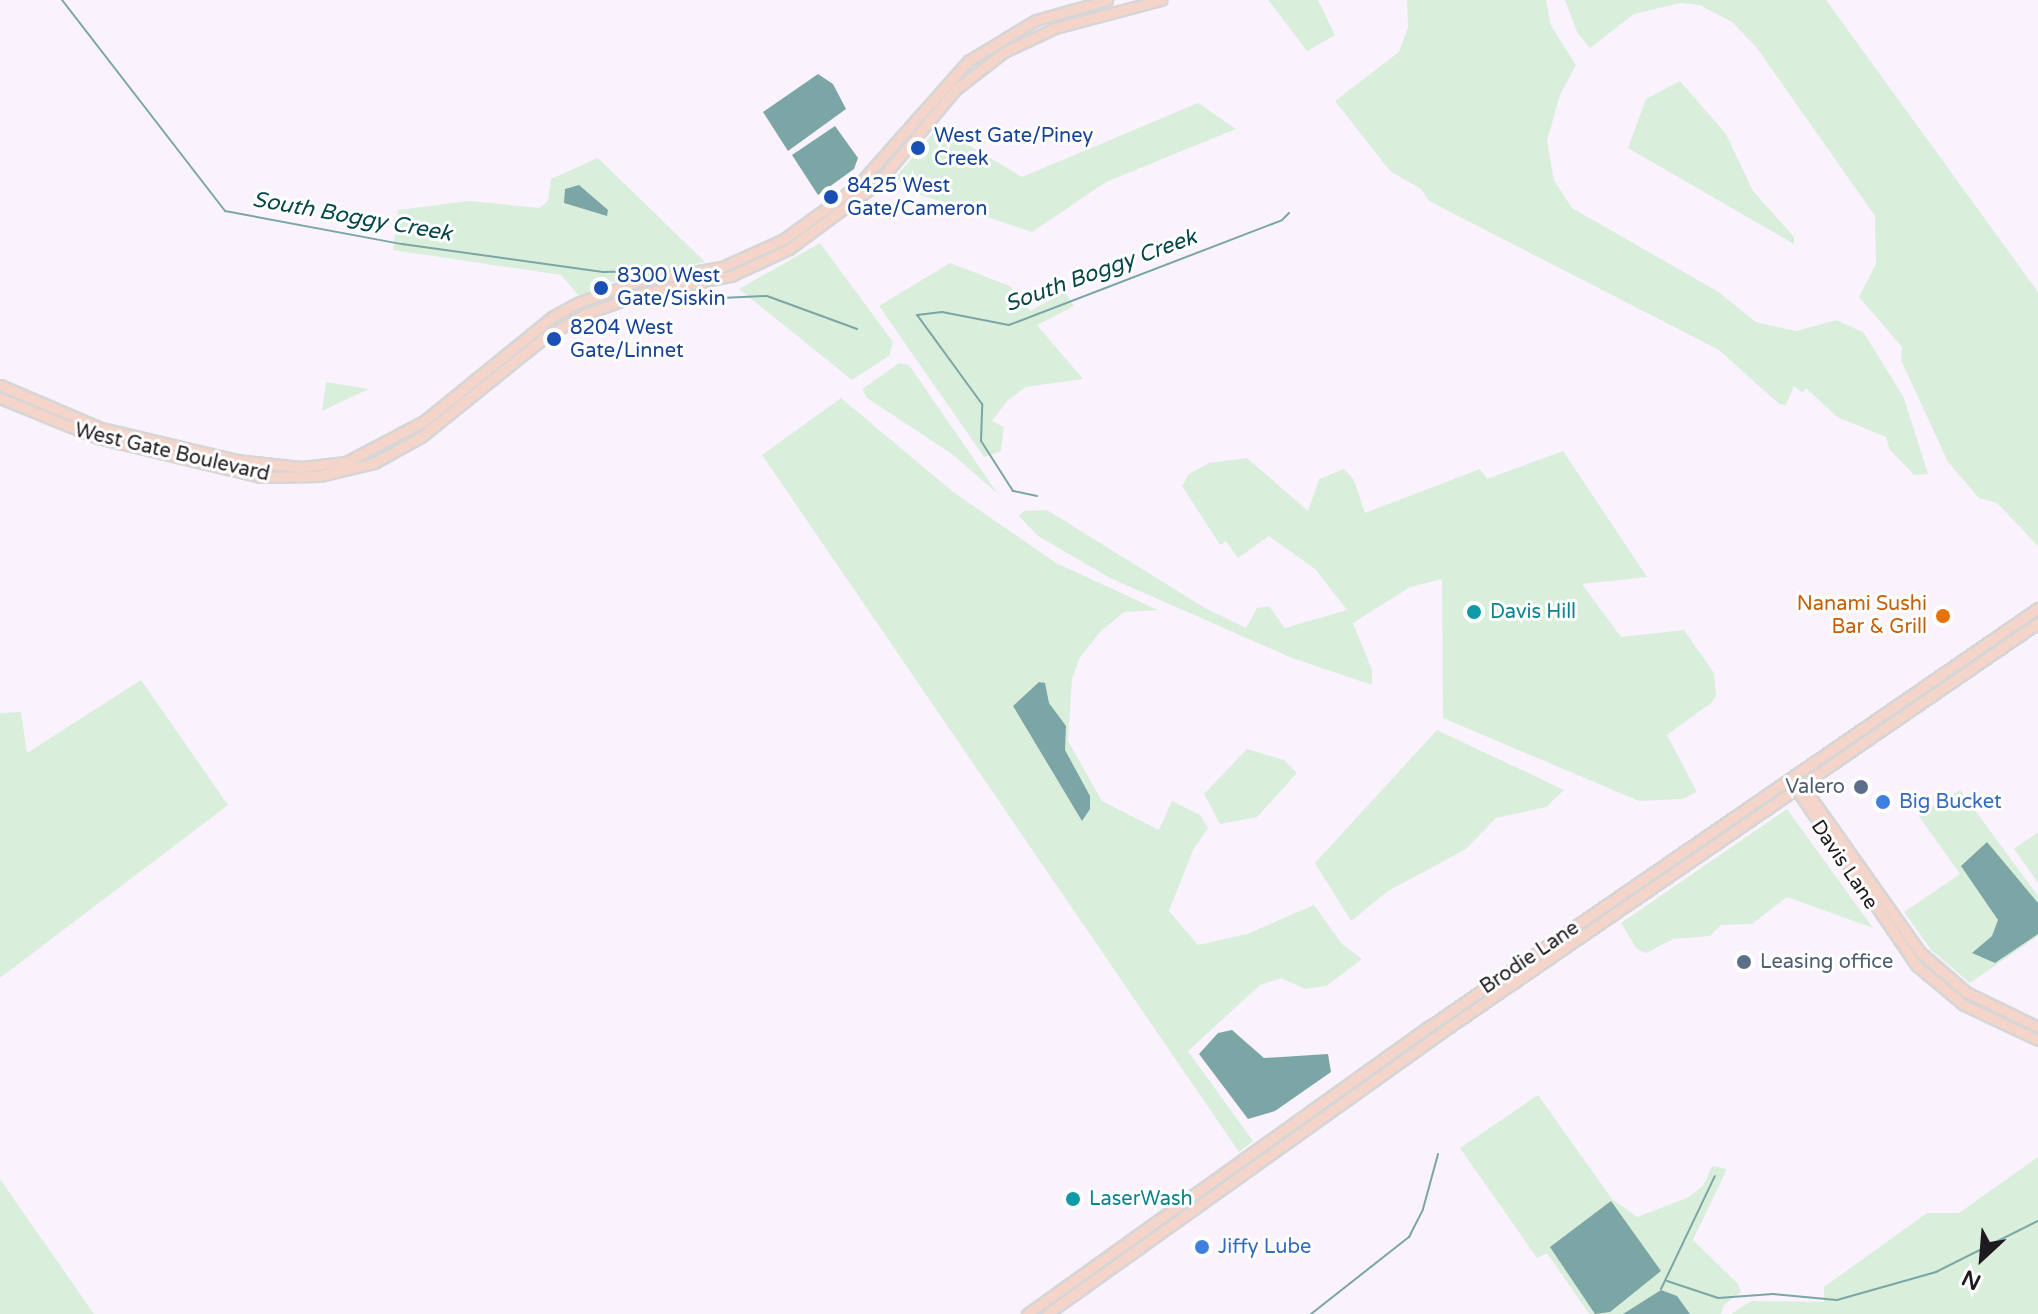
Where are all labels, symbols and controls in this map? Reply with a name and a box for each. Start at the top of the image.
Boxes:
place label: West Gate/Piney Creek [934,124,1093,171]
marker: West Gate/Piney Creek [909,139,927,157]
place label: 8425 West Gate/Cameron [847,174,987,221]
water label: South Boggy Creek [250,186,454,248]
marker: 8425 West Gate/Cameron [822,188,840,206]
water label: South Boggy Creek [1002,224,1200,318]
place label: 8300 West Gate/Siskin [617,264,726,311]
marker: 8300 West Gate/Siskin [592,279,610,297]
place label: 8204 West Gate/Linnet [570,316,684,363]
marker: 8204 West Gate/Linnet [545,330,563,348]
street label: West Gate Boulevard [72,419,272,487]
place label: Nanami Sushi Bar & Grill [1797,592,1927,639]
place label: Davis Hill [1490,600,1576,624]
marker: Davis Hill [1465,603,1483,621]
marker: Nanami Sushi Bar & Grill [1934,607,1952,625]
place label: Valero [1785,775,1845,799]
marker: Valero [1852,778,1870,796]
place label: Big Bucket [1899,790,2002,814]
marker: Big Bucket [1874,793,1892,811]
street label: Davis Lane [1805,816,1883,914]
street label: Brodie Lane [1476,916,1584,1000]
place label: Leasing office [1760,950,1893,974]
marker: Leasing office [1735,953,1753,971]
place label: LaserWash [1089,1187,1193,1211]
marker: LaserWash [1064,1190,1082,1208]
north arrow [1942,1218,2022,1298]
place label: Jiffy Lube [1218,1235,1311,1259]
marker: Jiffy Lube [1193,1238,1211,1256]
text: N [1958,1264,1985,1295]

